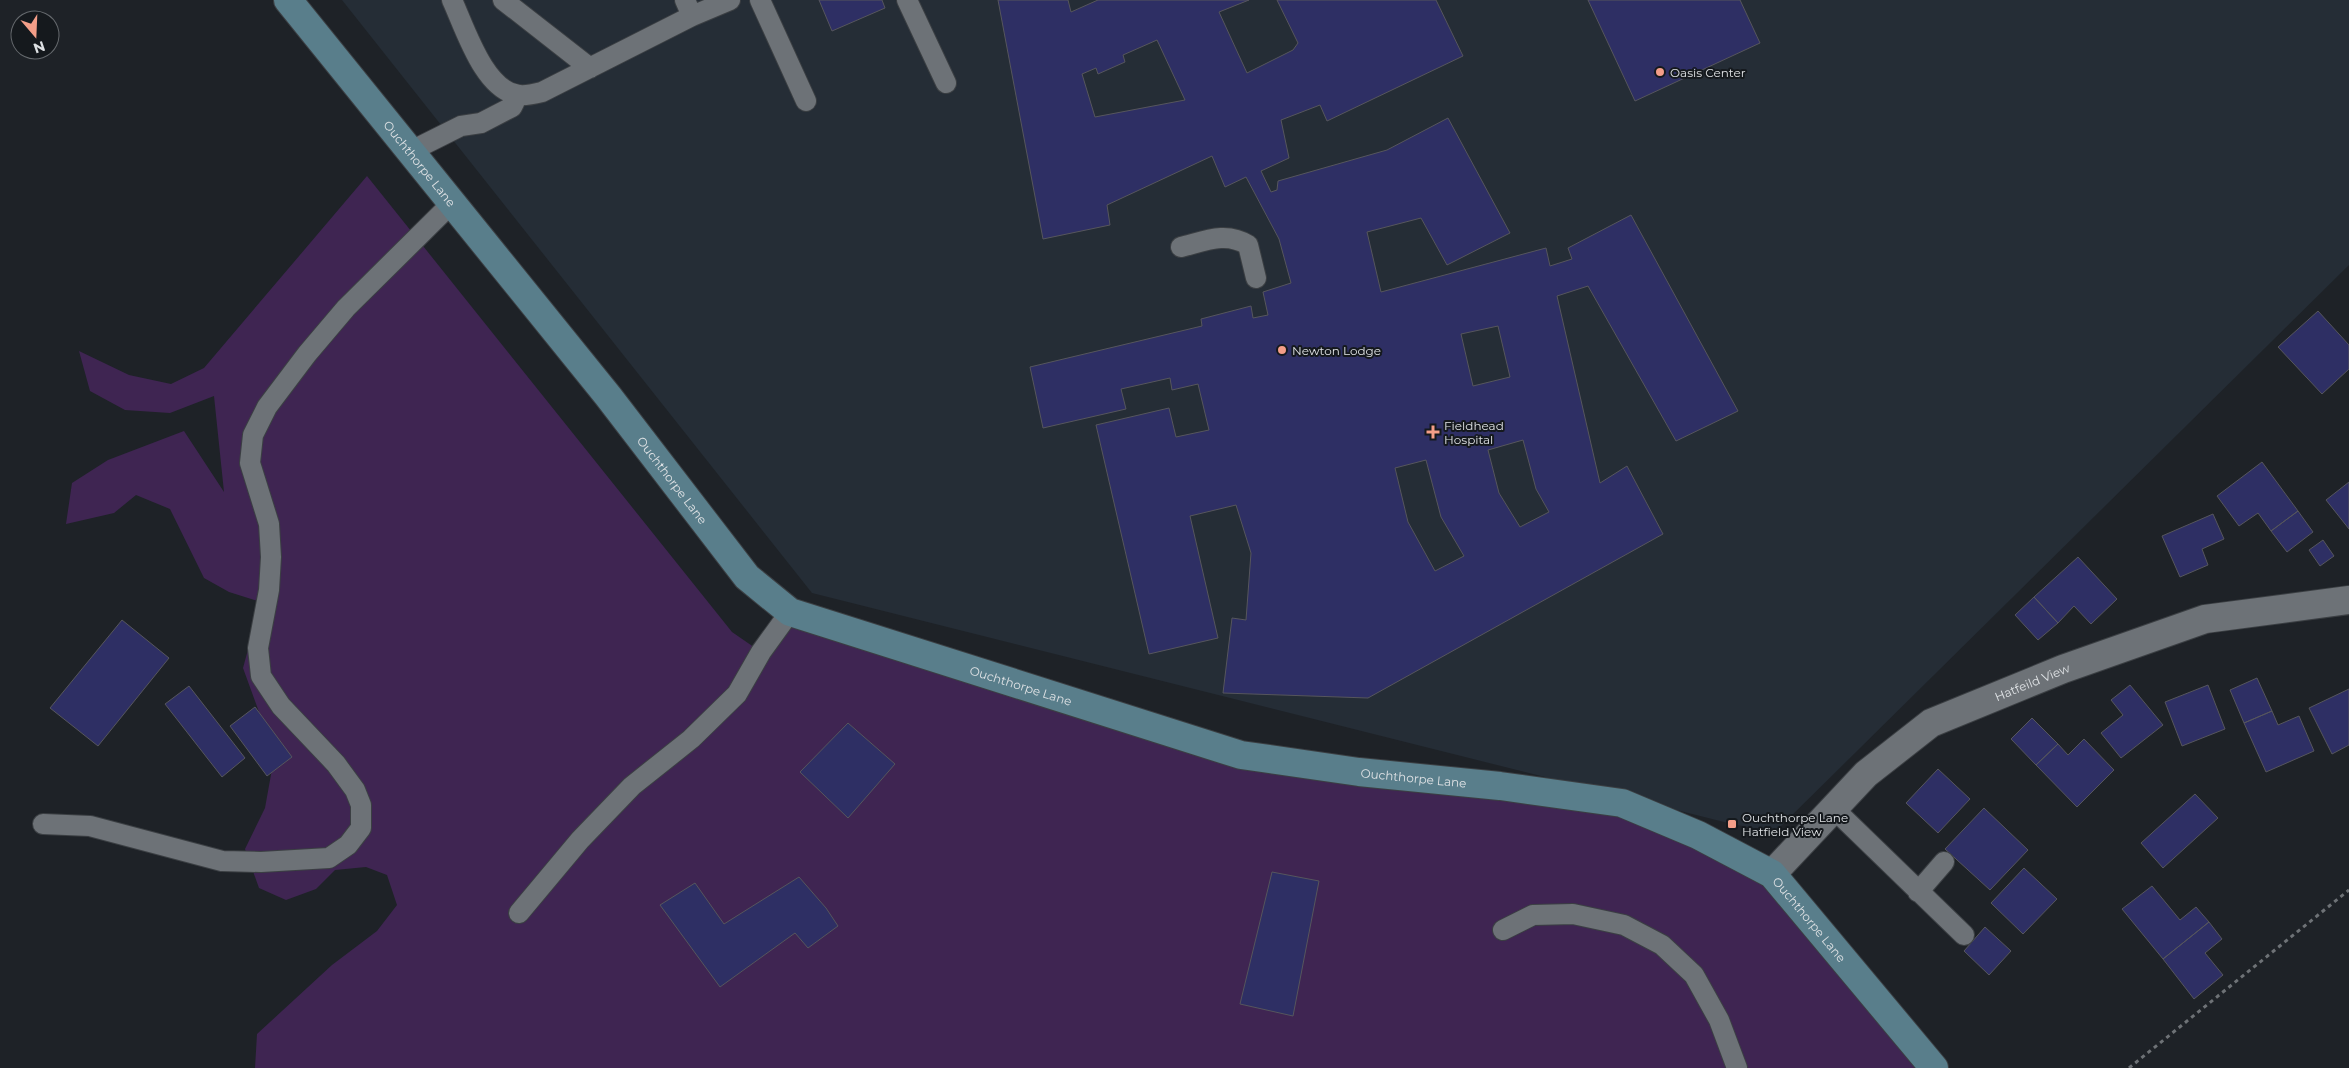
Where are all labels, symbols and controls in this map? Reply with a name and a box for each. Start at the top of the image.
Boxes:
north arrow [10,10,60,60]
text: N [31,37,48,58]
place label: Oasis Center [1670,65,1746,80]
marker: Oasis Center [1654,66,1666,78]
street label: Ouchthorpe Lane [381,117,459,209]
place label: Newton Lodge [1292,343,1381,358]
marker: Newton Lodge [1276,344,1288,356]
place label: Fieldhead Hospital [1444,418,1504,447]
marker: Fieldhead Hospital [1426,425,1440,439]
street label: Ouchthorpe Lane [634,433,711,527]
street label: Hatfeild View [1992,660,2072,704]
street label: Ouchthorpe Lane [968,662,1074,708]
street label: Ouchthorpe Lane [1360,765,1467,790]
place label: Ouchthorpe Lane Hatfield View [1742,810,1848,839]
marker: Ouchthorpe Lane Hatfield View [1726,818,1738,830]
street label: Ouchthorpe Lane [1770,874,1850,965]

